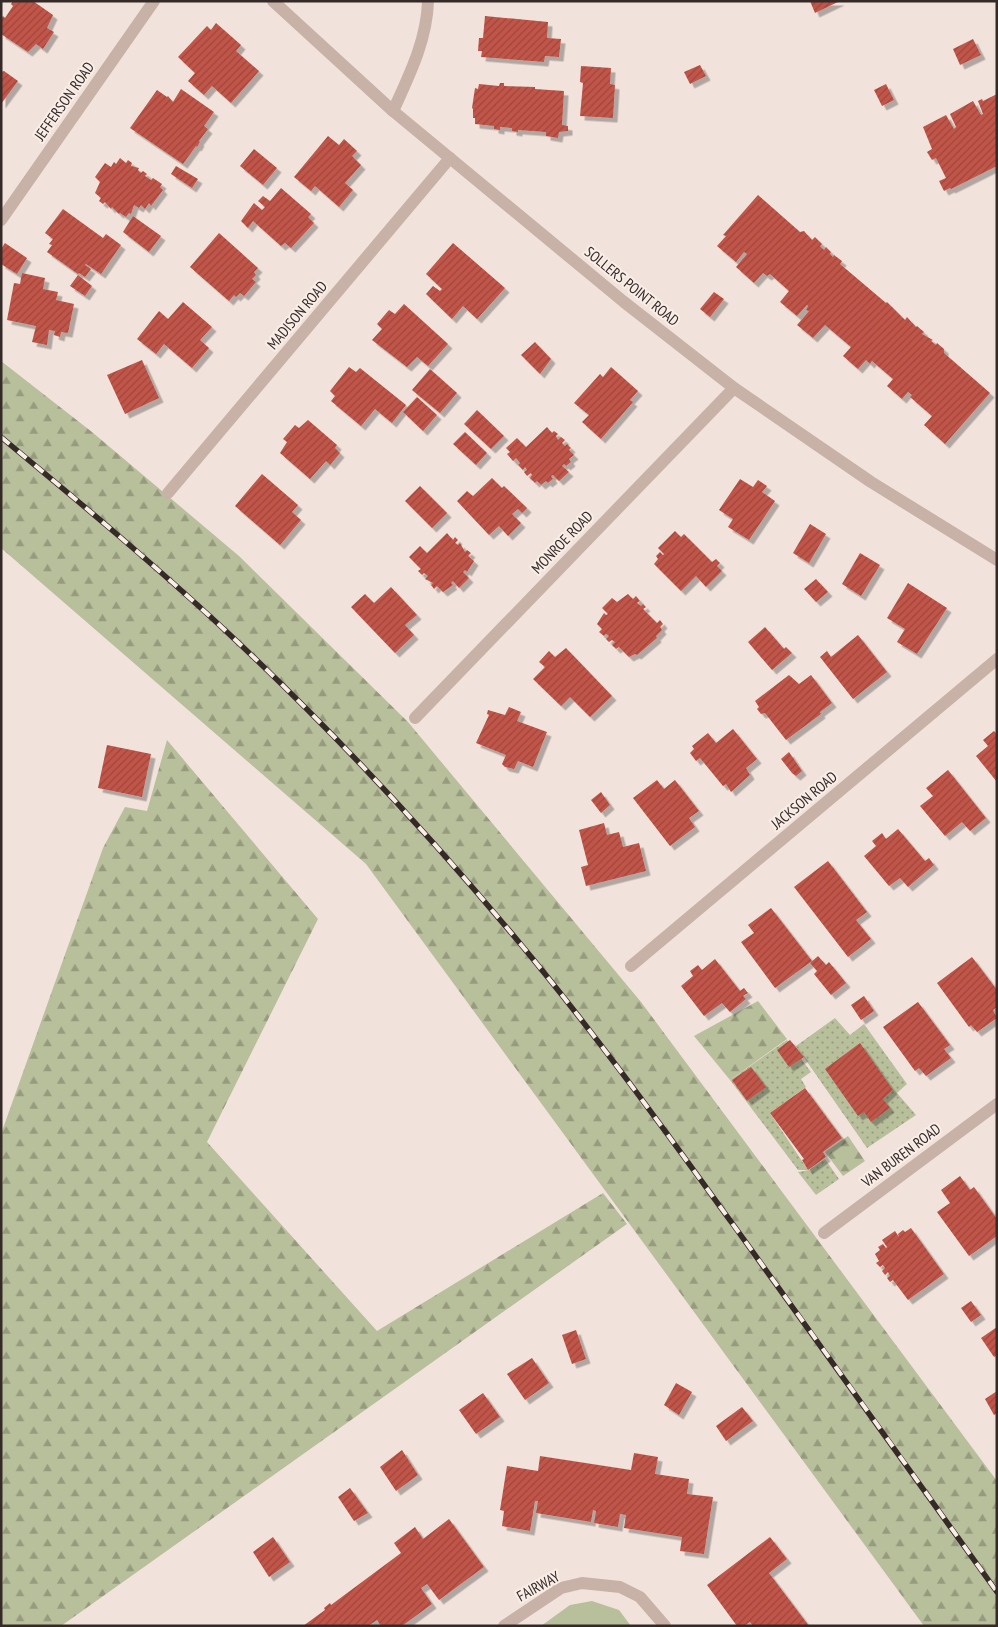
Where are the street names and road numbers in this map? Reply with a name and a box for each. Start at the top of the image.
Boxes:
street label: JEFFERSON ROAD [29,58,98,145]
street label: SOLLERS POINT ROAD [581,242,683,330]
street label: MADISON ROAD [263,277,331,353]
street label: MONROE ROAD [527,506,597,577]
street label: JACKSON ROAD [766,767,841,834]
street label: VAN BUREN ROAD [857,1119,944,1192]
street label: FAIRWAY [513,1566,563,1606]

